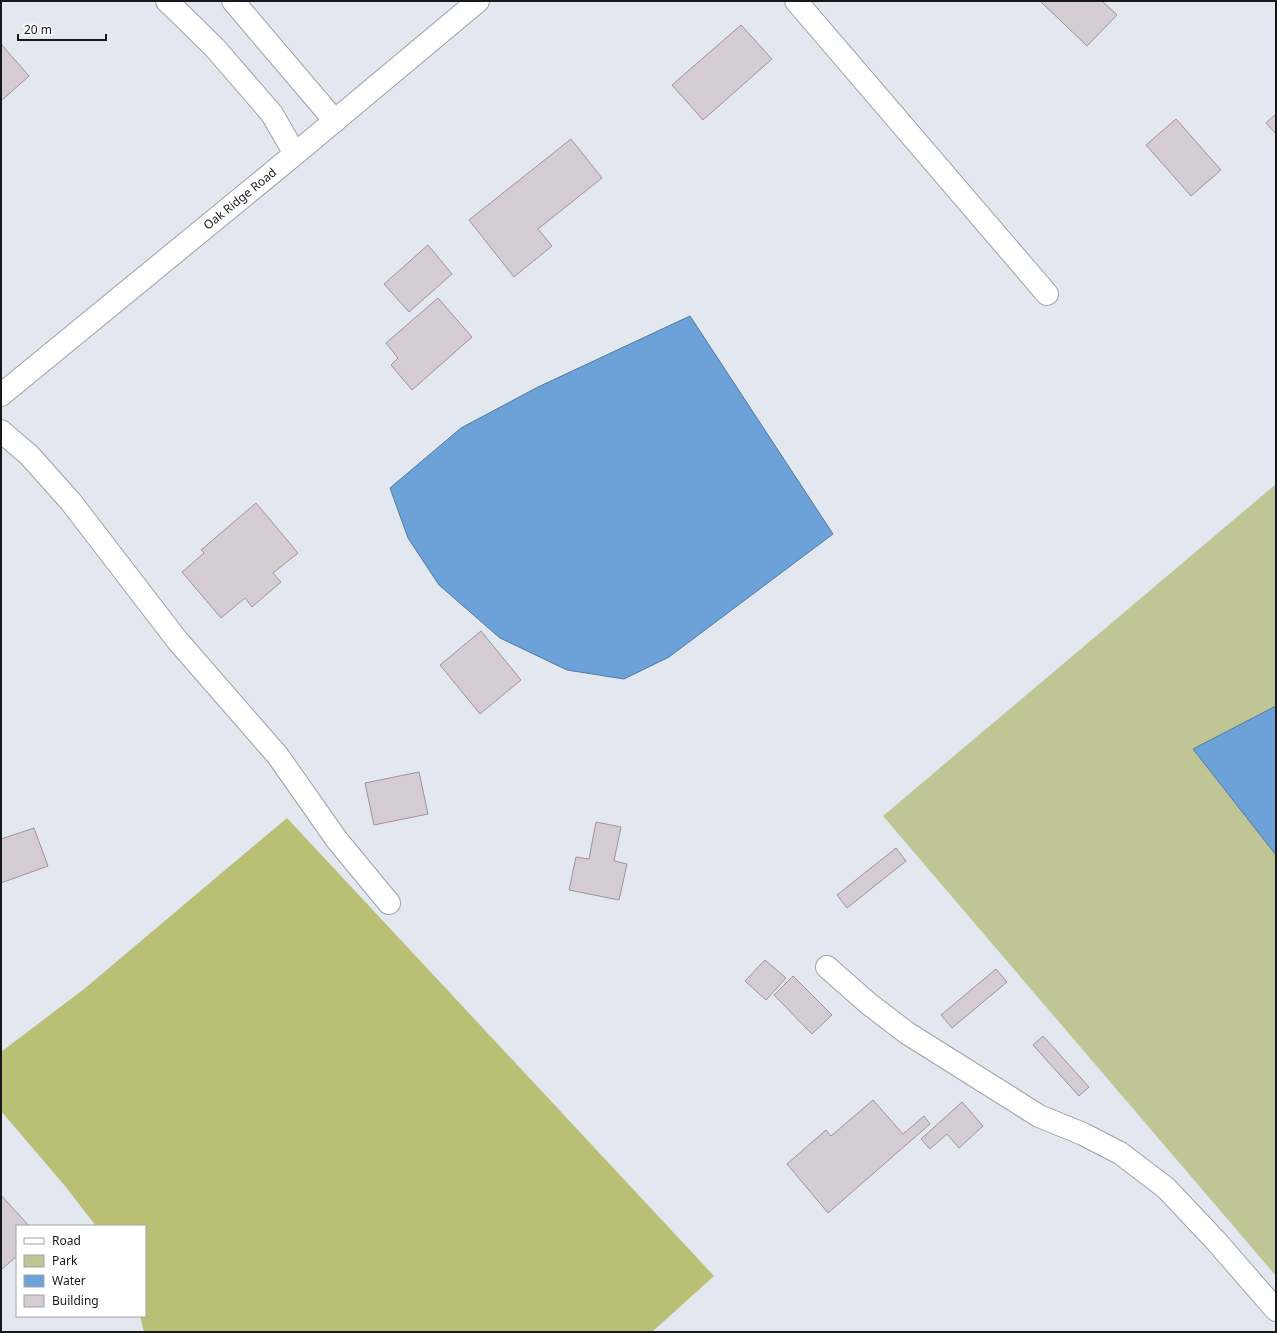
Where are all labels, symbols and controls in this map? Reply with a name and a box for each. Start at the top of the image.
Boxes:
scale bar [18,16,106,42]
text: 20 m [24,21,52,38]
street label: Oak Ridge Road [199,164,280,233]
legend [16,1225,146,1317]
text: Road [52,1232,81,1249]
text: Park [52,1252,78,1269]
text: Water [52,1272,86,1289]
text: Building [52,1292,99,1309]

